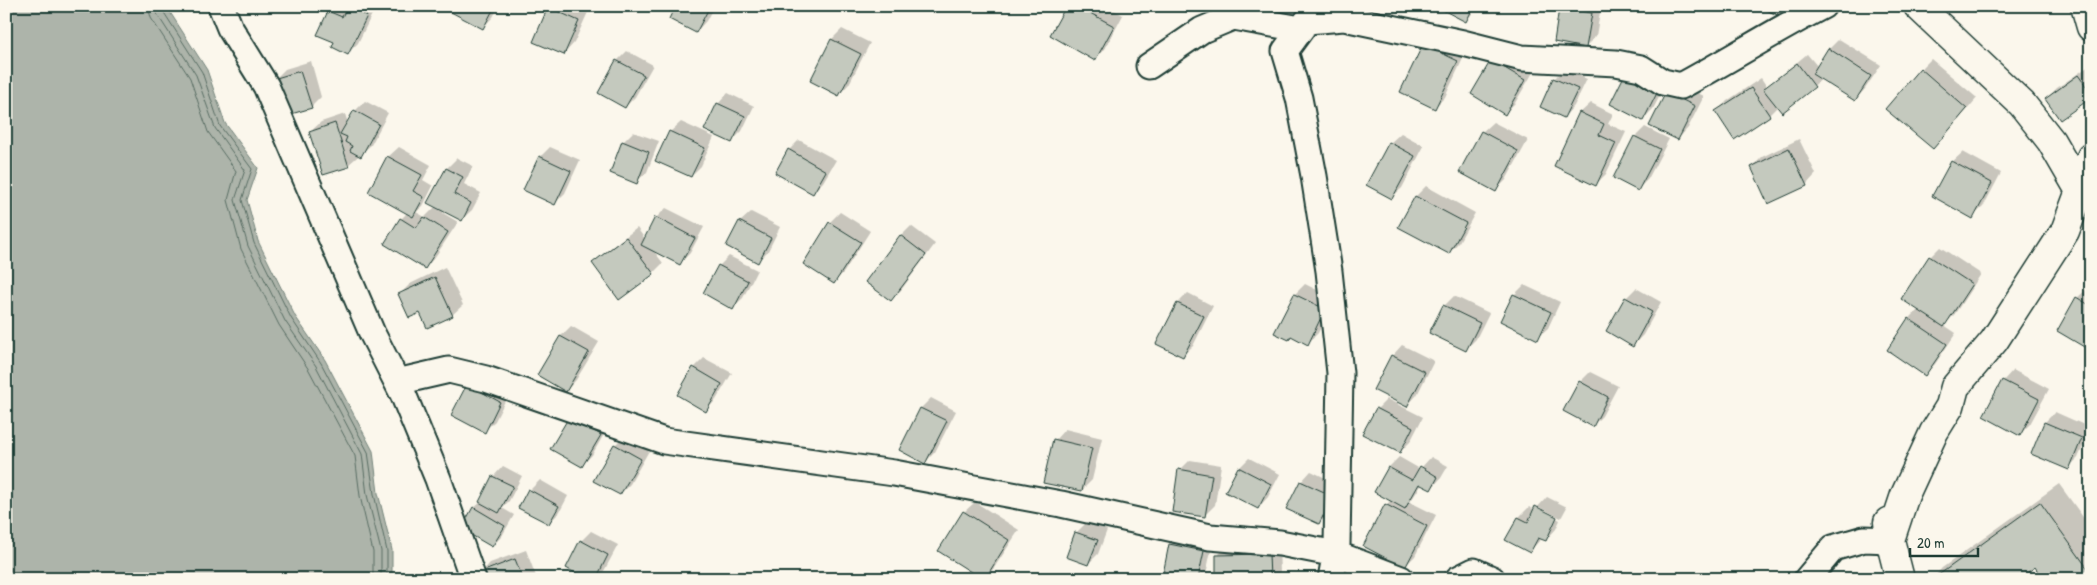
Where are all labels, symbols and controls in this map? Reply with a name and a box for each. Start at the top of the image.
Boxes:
scale bar [1910,525,1977,557]
text: 20 m [1917,532,1944,553]

